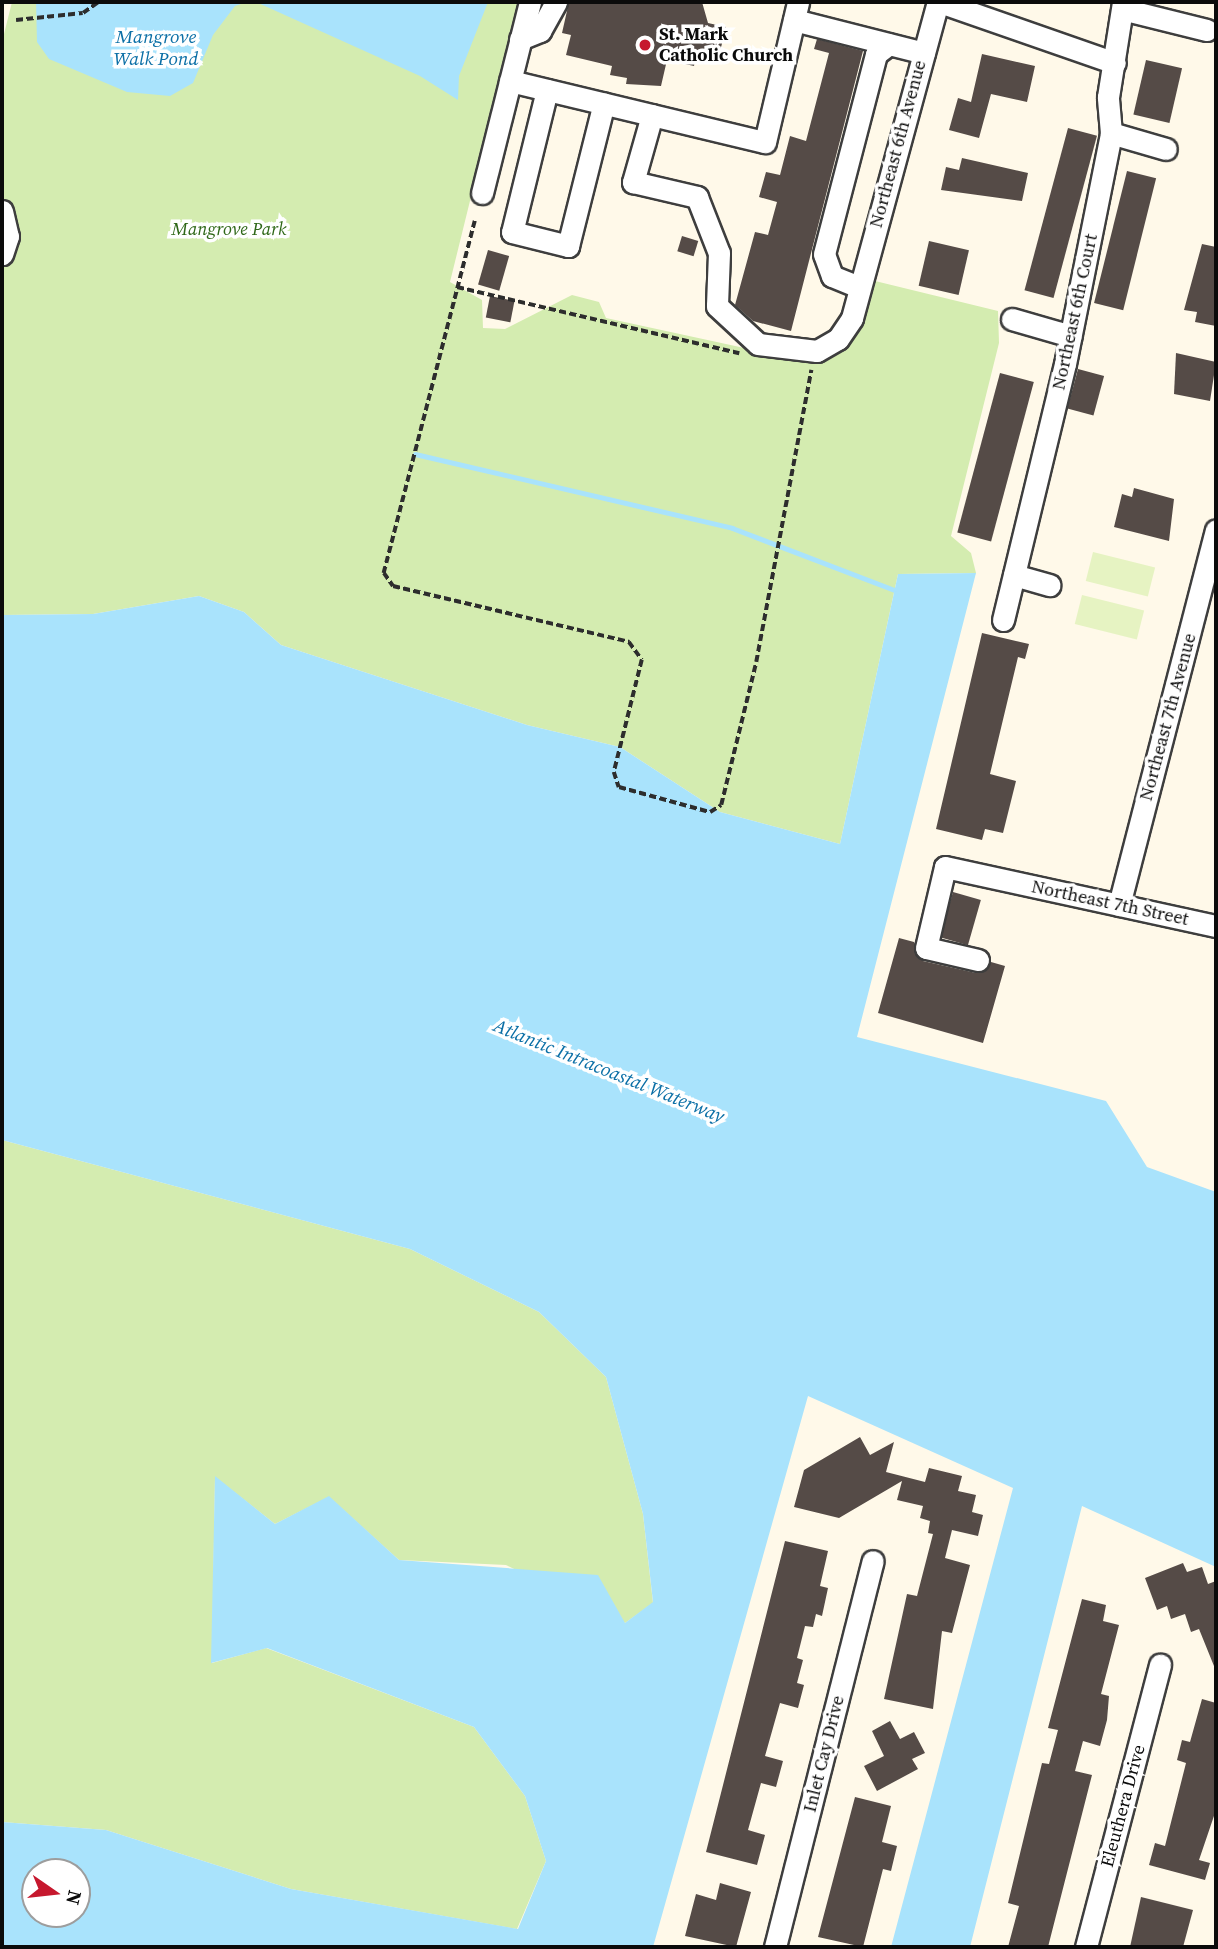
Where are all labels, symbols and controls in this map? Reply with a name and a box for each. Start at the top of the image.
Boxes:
place label: St. Mark Catholic Church [659,24,793,66]
water label: Mangrove Walk Pond [114,26,198,70]
marker: St. Mark Catholic Church [637,37,653,53]
street label: Northeast 6th Avenue [865,58,931,230]
park label: Mangrove Park [172,218,286,240]
street label: Northeast 6th Court [1048,232,1102,392]
street label: Northeast 7th Avenue [1135,631,1201,803]
street label: Northeast 7th Street [1030,876,1190,930]
water label: Atlantic Intracoastal Waterway [490,1014,728,1128]
street label: Inlet Cay Drive [799,1693,849,1815]
street label: Eleuthera Drive [1096,1742,1150,1870]
north arrow [21,1858,91,1928]
text: N [60,1888,89,1907]

